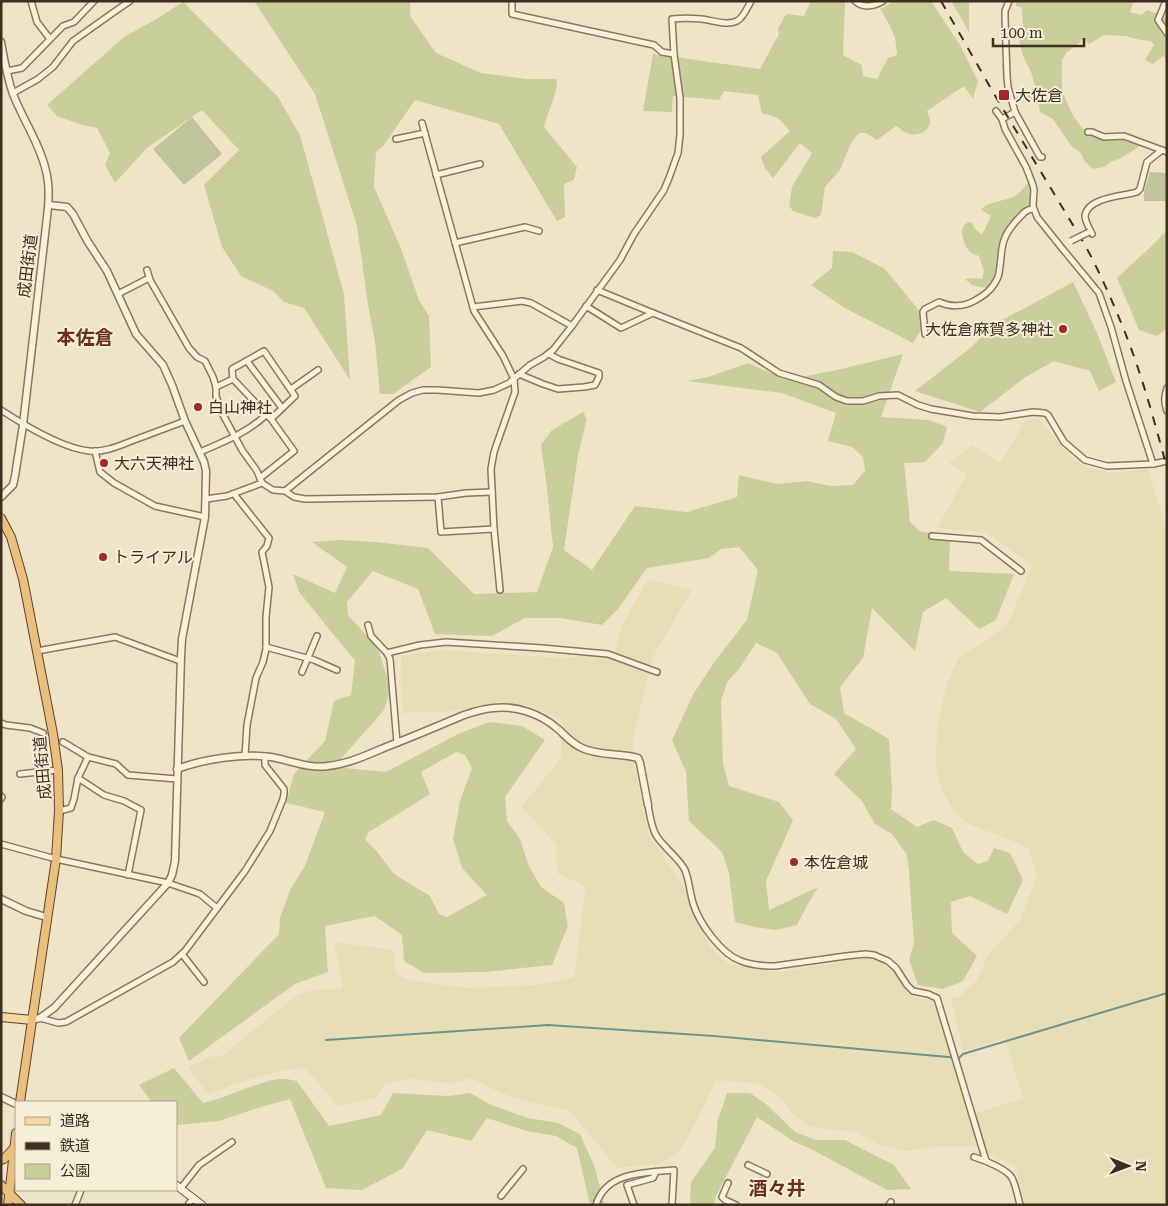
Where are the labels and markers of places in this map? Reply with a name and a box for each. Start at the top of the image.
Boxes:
place label: 大佐倉 [1015,86,1063,105]
marker: 大佐倉 [997,88,1011,102]
place label: 大佐倉麻賀多神社 [925,320,1053,339]
marker: 大佐倉麻賀多神社 [1057,323,1069,335]
place label: 白山神社 [208,398,272,417]
marker: 白山神社 [192,401,204,413]
place label: 大六天神社 [114,454,194,473]
marker: 大六天神社 [98,457,110,469]
place label: トライアル [113,548,193,567]
marker: トライアル [97,551,109,563]
place label: 本佐倉城 [804,853,868,872]
marker: 本佐倉城 [788,856,800,868]

